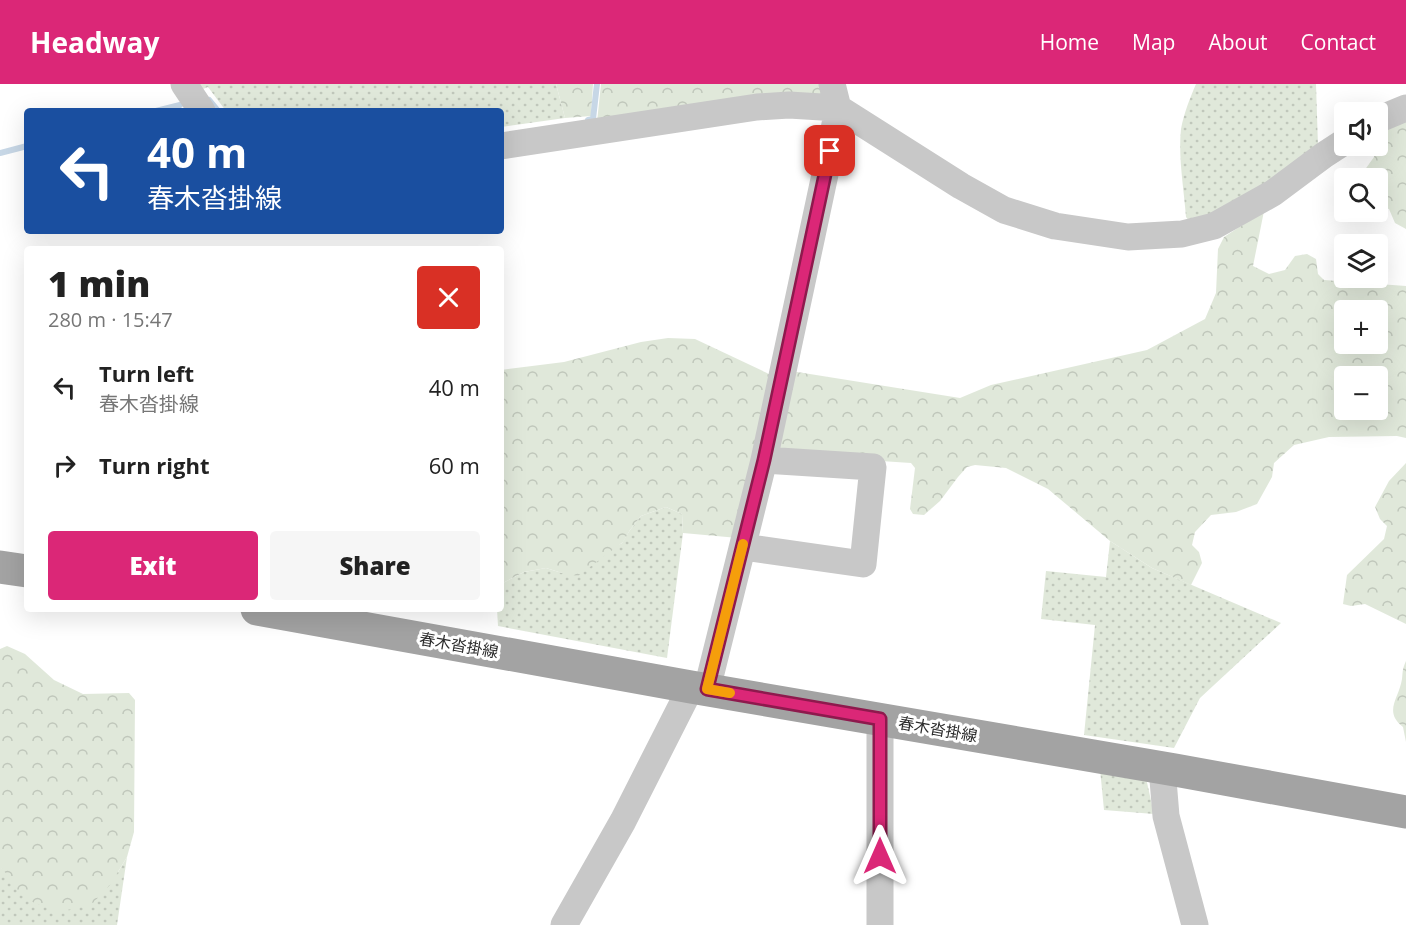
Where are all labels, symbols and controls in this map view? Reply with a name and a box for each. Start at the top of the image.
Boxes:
text: Headway [30,23,159,61]
text: Home [1040,28,1099,56]
text: Map [1132,28,1175,56]
text: About [1208,28,1268,56]
text: Contact [1301,28,1376,56]
map controls [1334,102,1388,420]
button: sound [1334,102,1388,156]
text: 40 m [147,123,247,180]
pin [804,125,855,176]
icon: left [48,132,126,210]
icon: arrive [813,134,846,167]
button: search [1334,168,1388,222]
text: 春木沓掛線 [147,179,282,216]
button: layers [1334,234,1388,288]
text: 1 min [48,259,150,308]
button: close [417,266,480,329]
button: + [1334,300,1388,354]
text: 280 m · 15:47 [48,306,173,333]
text: Turn left [99,358,194,388]
button: − [1334,366,1388,420]
icon: left [48,371,81,404]
text: 40 m [429,372,480,402]
text: 春木沓掛線 [99,390,199,417]
icon: right [48,449,81,482]
text: Turn right [99,450,210,480]
text: 60 m [429,450,480,480]
button: Exit [48,531,258,600]
button: Share [270,531,480,600]
street label: 春木沓掛線 [418,627,500,663]
street label: 春木沓掛線 [897,711,979,747]
position arrow [848,824,912,888]

